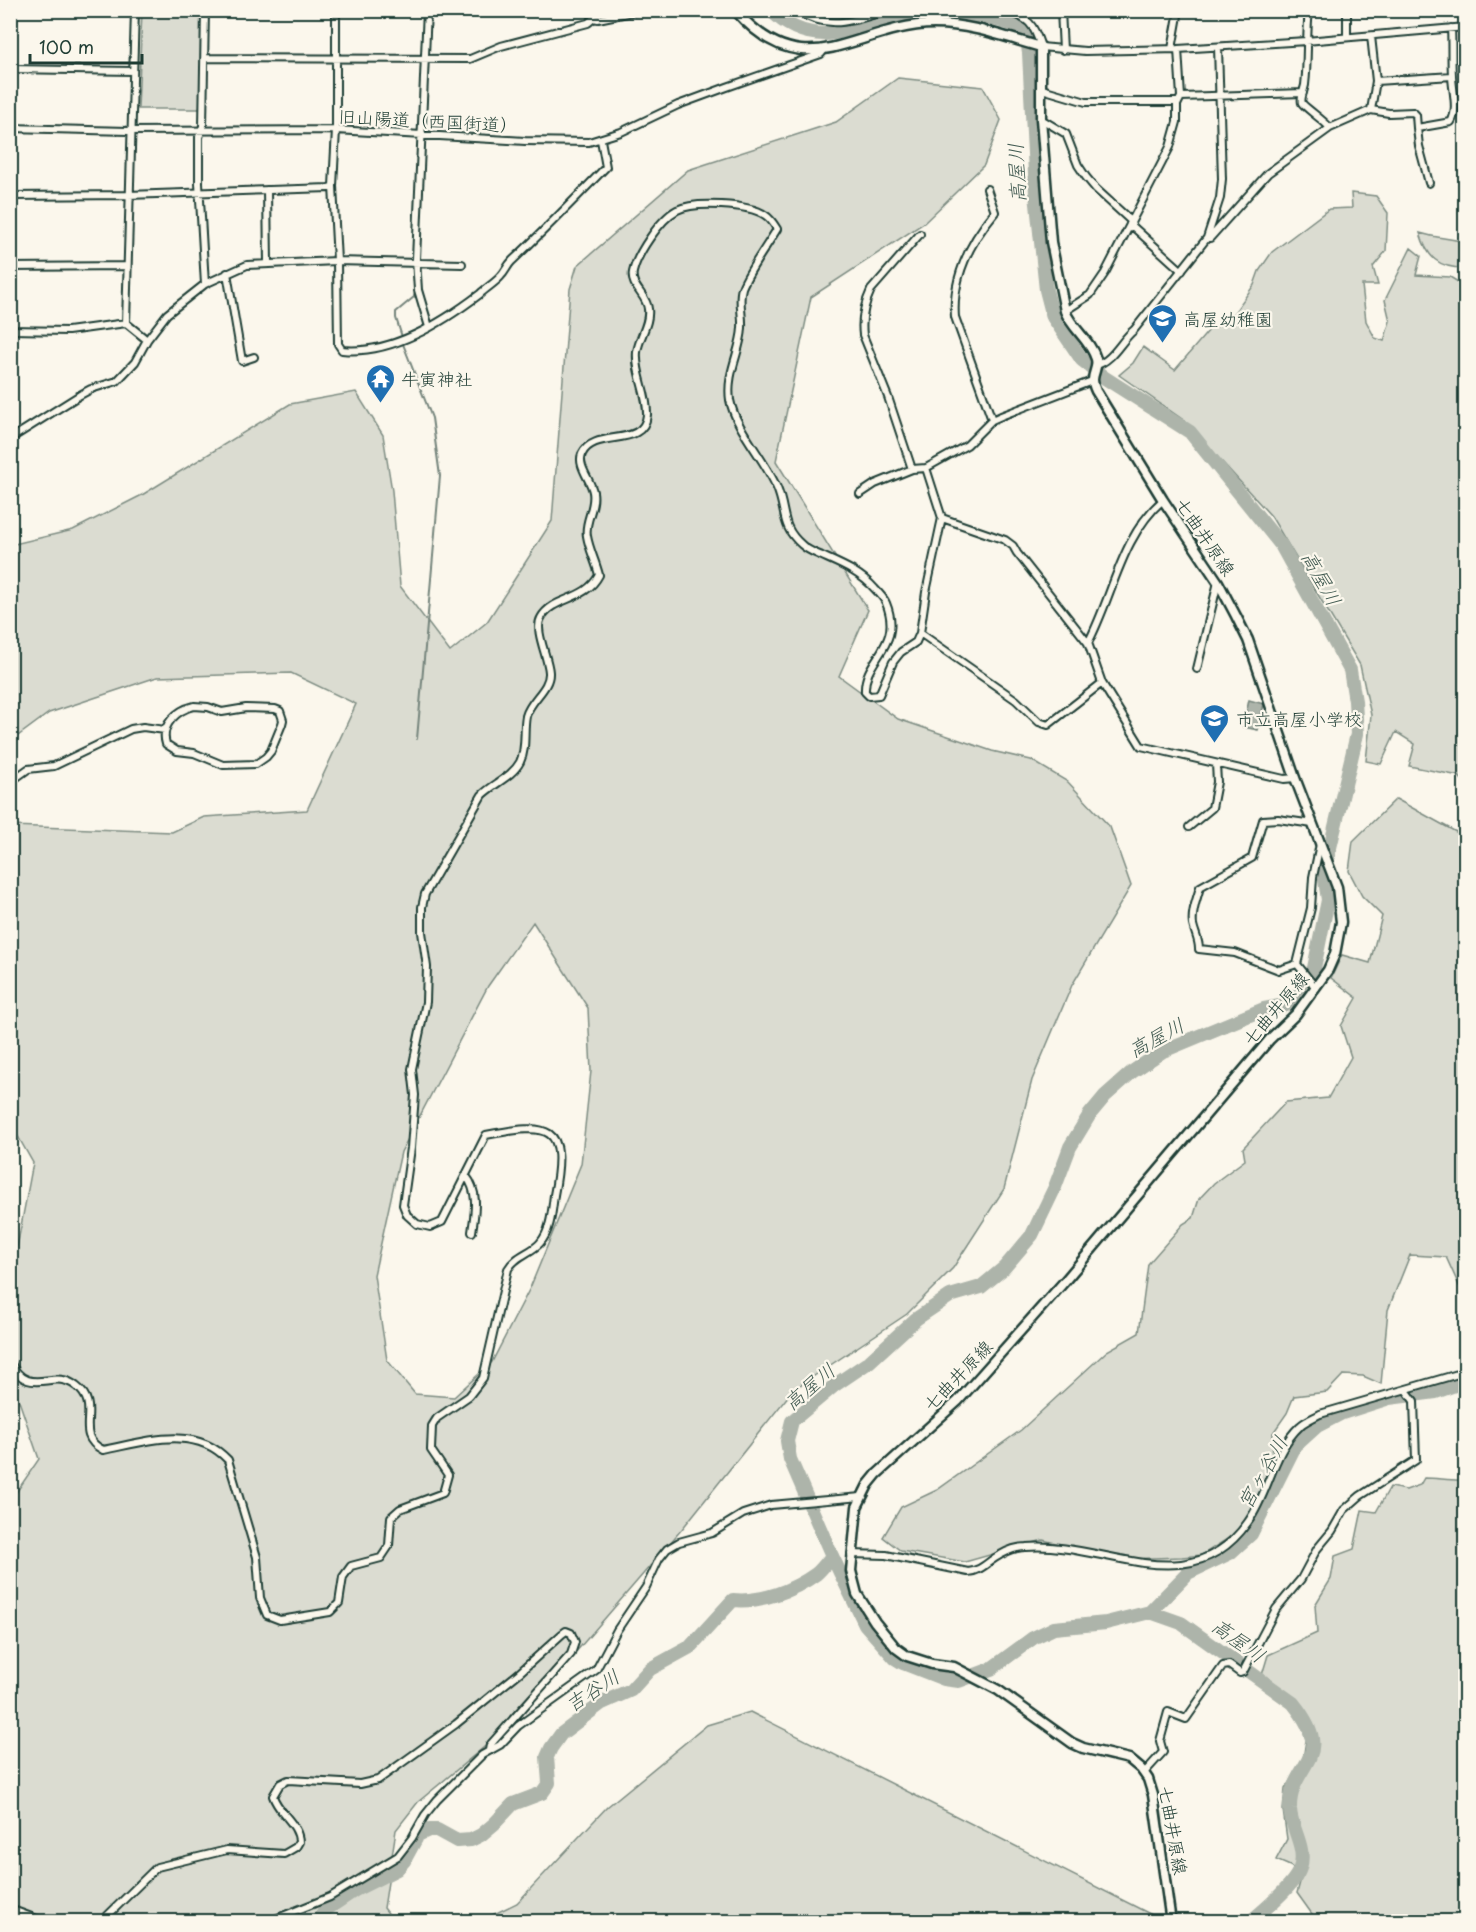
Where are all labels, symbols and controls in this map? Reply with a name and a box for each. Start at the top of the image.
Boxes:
scale bar [30,27,142,65]
text: 100 m [39,33,94,60]
street label: 旧山陽道（西国街道） [337,102,519,138]
water label: 高屋川 [999,142,1033,204]
school or university icon: 高屋幼稚園 [1146,302,1178,344]
place label: 高屋幼稚園 [1183,305,1273,332]
temple icon: 牛寅神社 [364,362,396,404]
place label: 牛寅神社 [401,365,473,392]
street label: 七曲井原線 [1170,491,1242,581]
water label: 高屋川 [1294,544,1350,612]
school or university icon: 市立高屋小学校 [1199,702,1231,744]
place label: 市立高屋小学校 [1236,705,1362,732]
street label: 七曲井原線 [1235,965,1315,1051]
water label: 高屋川 [1122,1010,1190,1064]
street label: 七曲井原線 [916,1333,998,1417]
water label: 高屋川 [776,1355,842,1417]
water label: 宮ヶ谷川 [1229,1430,1295,1514]
water label: 高屋川 [1206,1610,1272,1670]
water label: 吉谷川 [559,1661,625,1719]
street label: 七曲井原線 [1153,1783,1195,1877]

